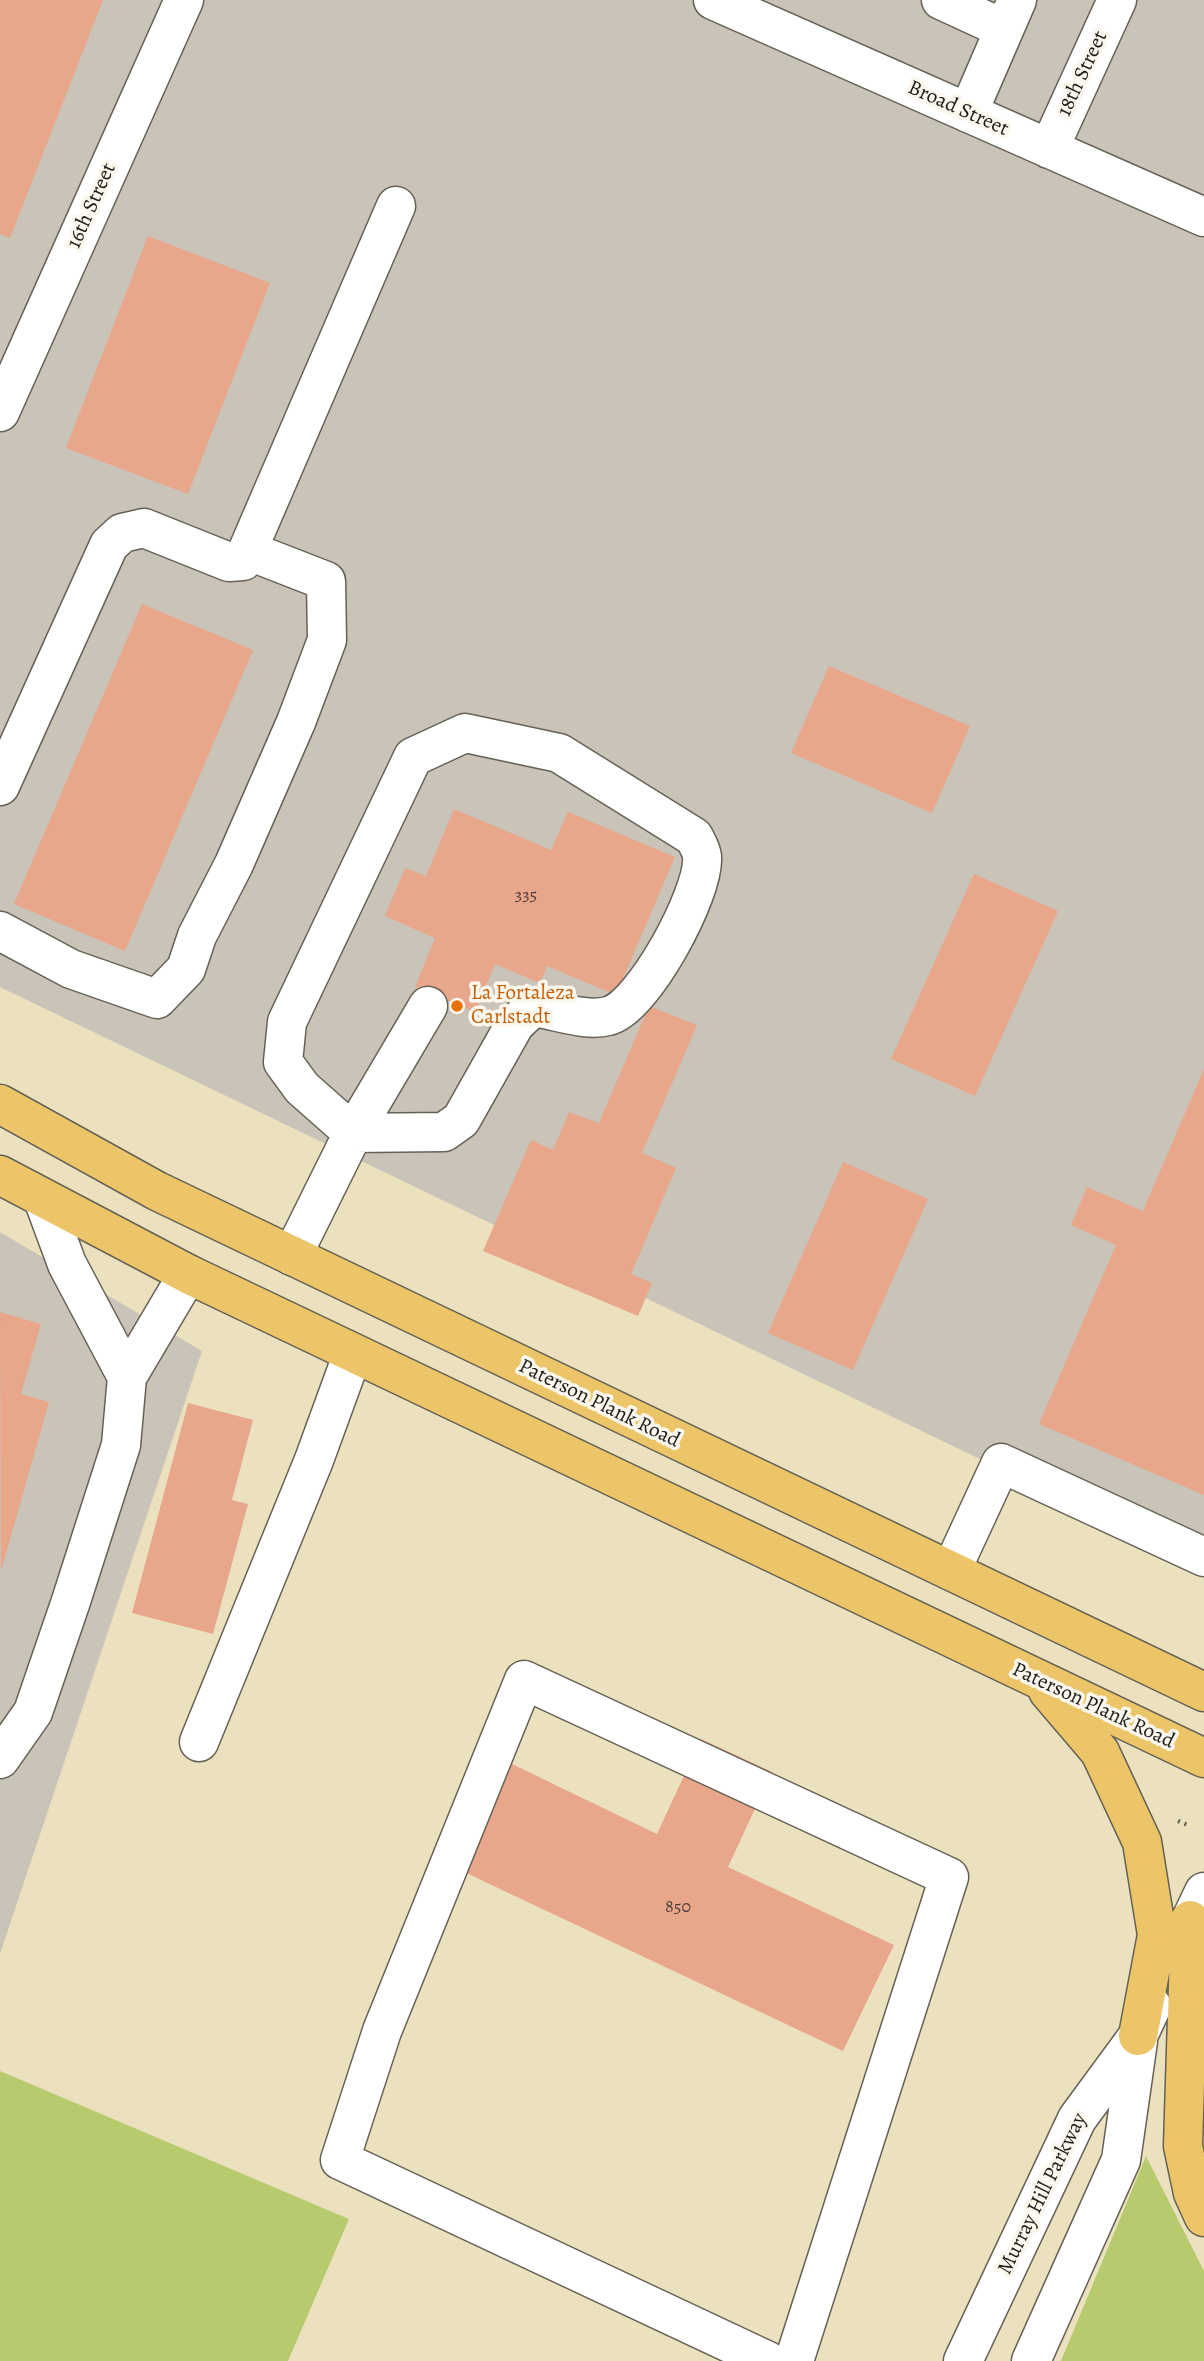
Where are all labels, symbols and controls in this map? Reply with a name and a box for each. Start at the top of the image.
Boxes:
street label: 18th Street [1052,27,1114,121]
street label: Broad Street [904,76,1012,142]
street label: 16th Street [62,159,122,253]
house number: 335 [515,885,537,907]
place label: La Fortaleza Carlstadt [471,981,575,1031]
marker: La Fortaleza Carlstadt [449,998,465,1014]
street label: Paterson Plank Road [514,1354,684,1454]
street label: Paterson Plank Road [1008,1657,1178,1755]
house number: 850 [665,1897,691,1919]
street label: Murray Hill Parkway [993,2109,1093,2279]

